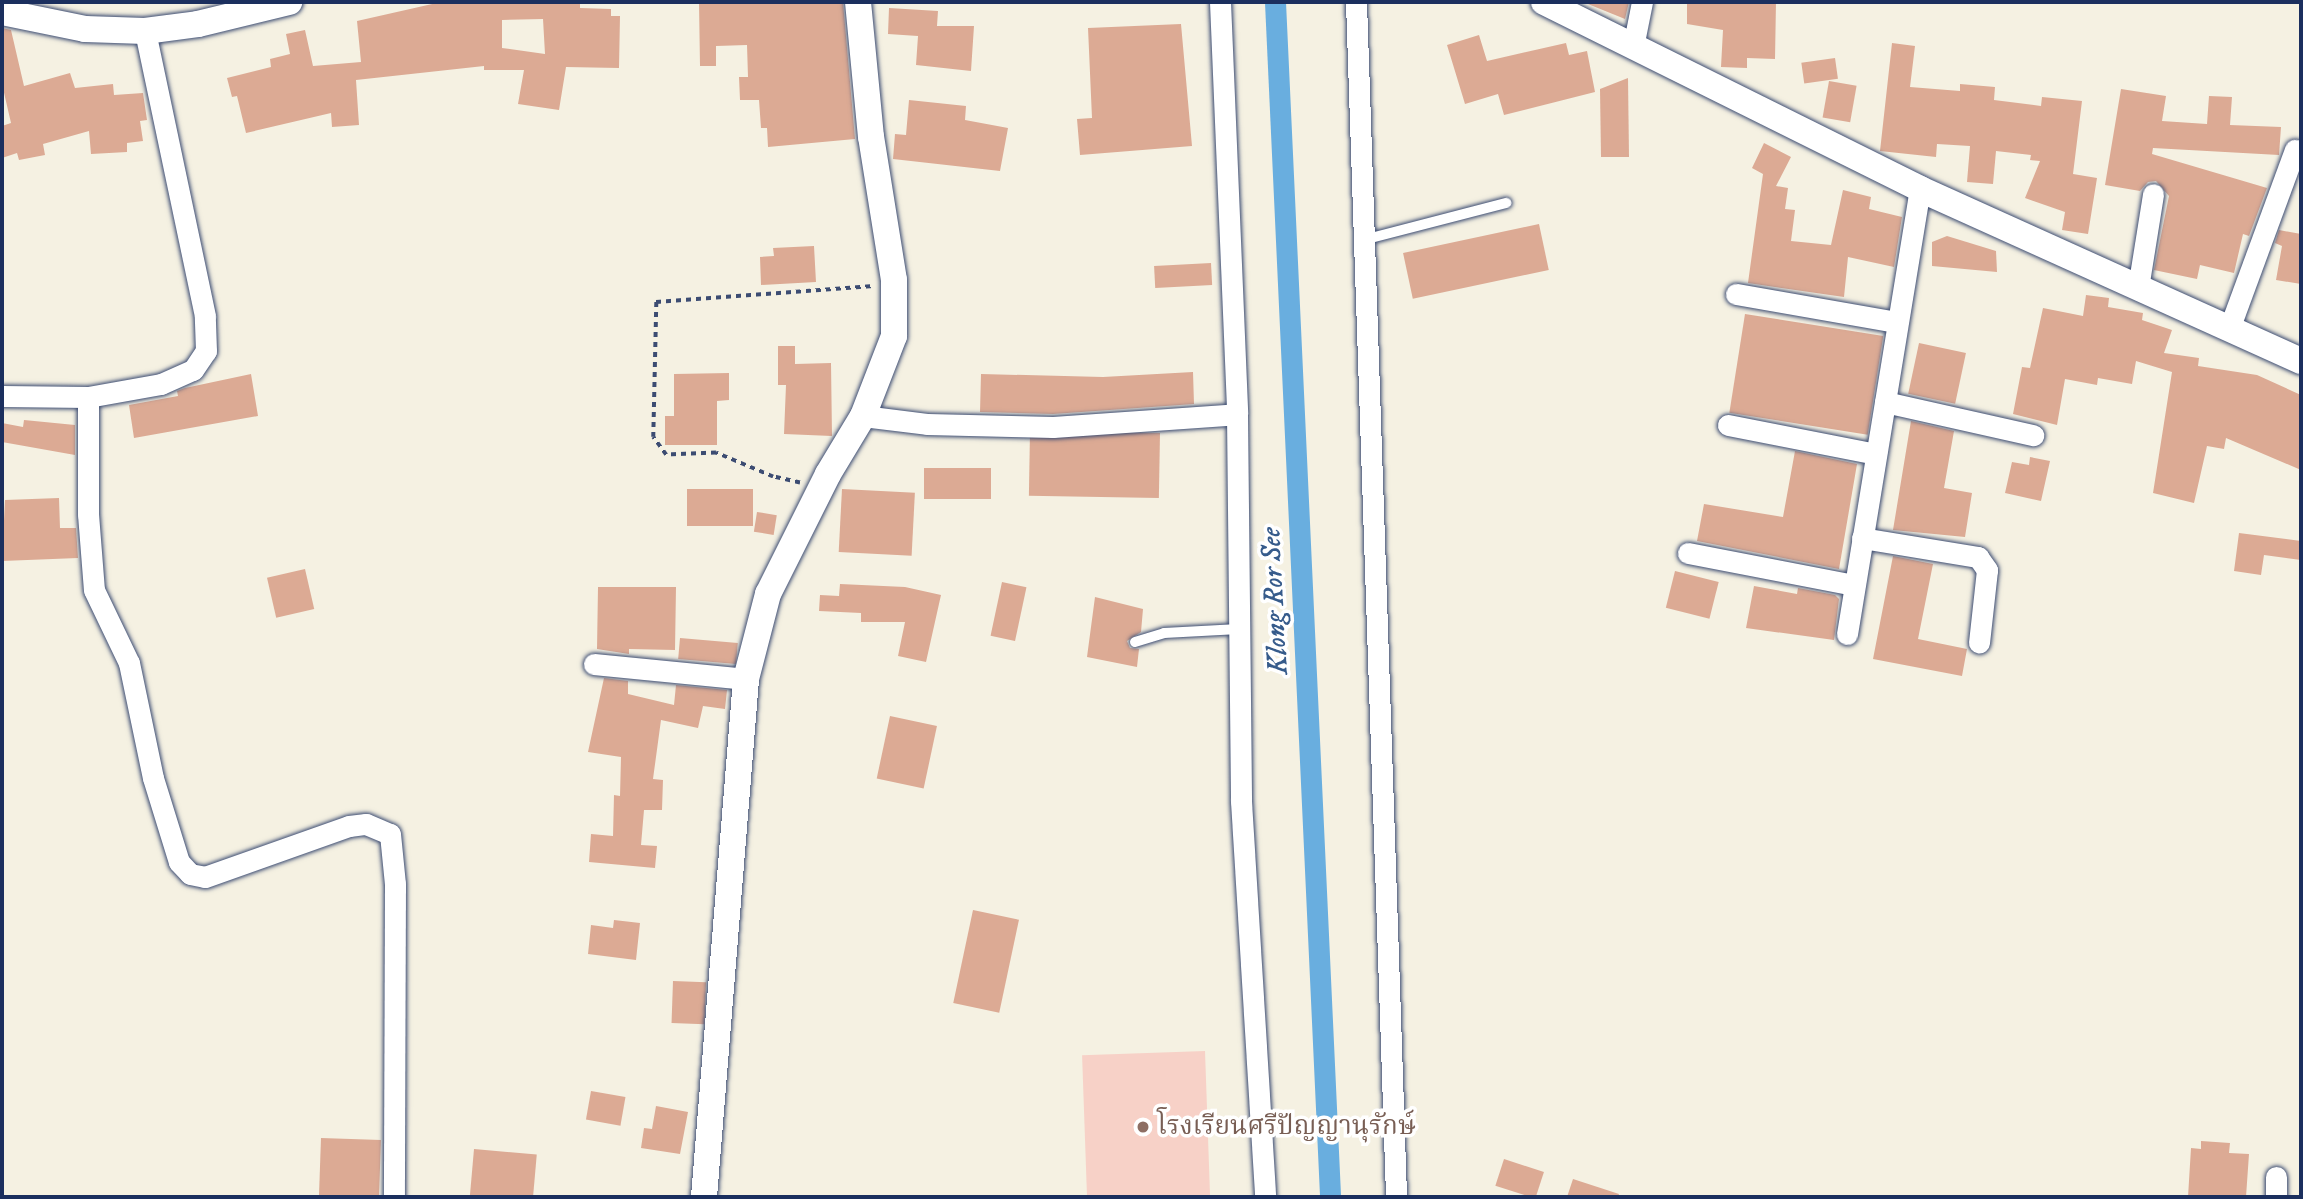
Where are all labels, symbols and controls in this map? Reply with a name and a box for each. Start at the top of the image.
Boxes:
water label: Klong Ror See [1254,526,1296,676]
place label: โรงเรียนศรีปัญญานุรักษ์ [1157,1111,1416,1143]
marker: โรงเรียนศรีปัญญานุรักษ์ [1135,1119,1151,1135]

